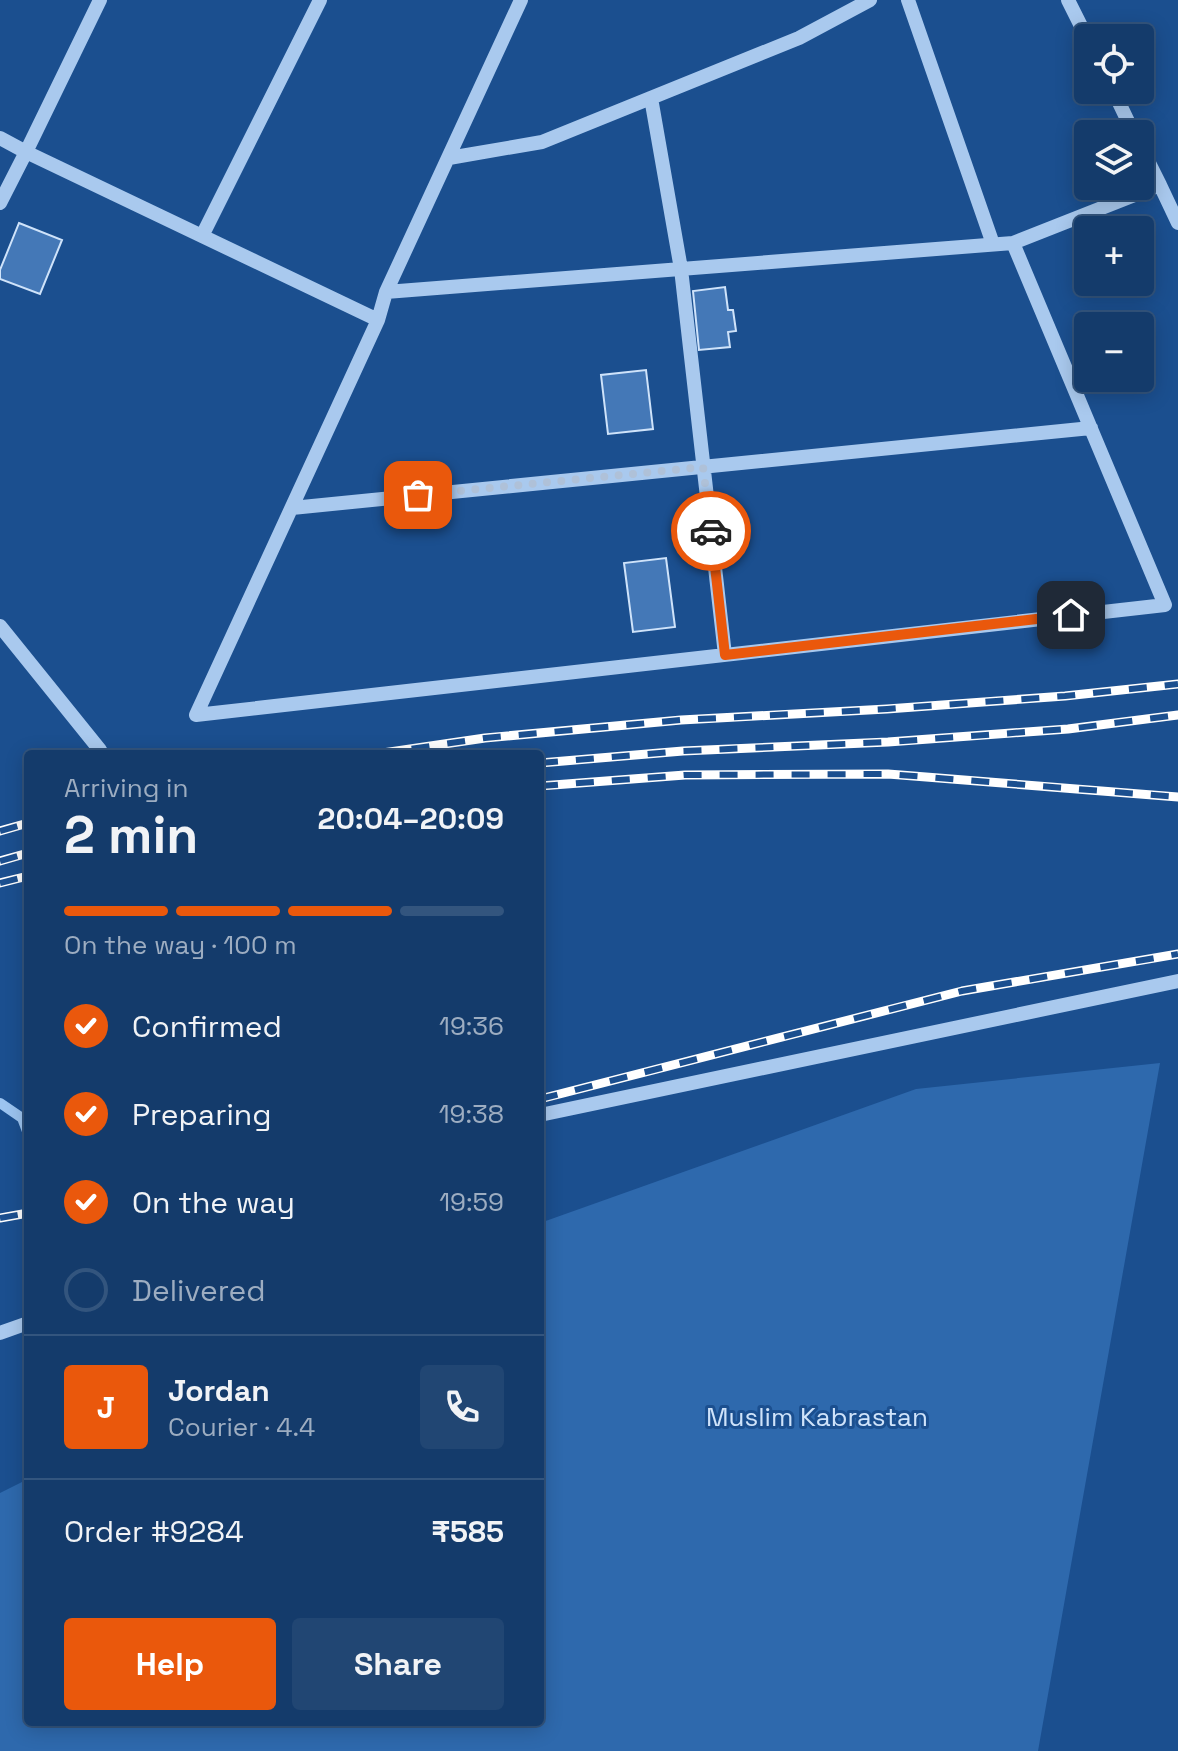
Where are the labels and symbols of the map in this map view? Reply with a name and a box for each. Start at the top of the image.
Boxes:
pin [384,461,452,529]
courier [671,491,751,571]
pin [1037,581,1105,649]
park label: Muslim Kabrastan [706,1400,928,1434]

